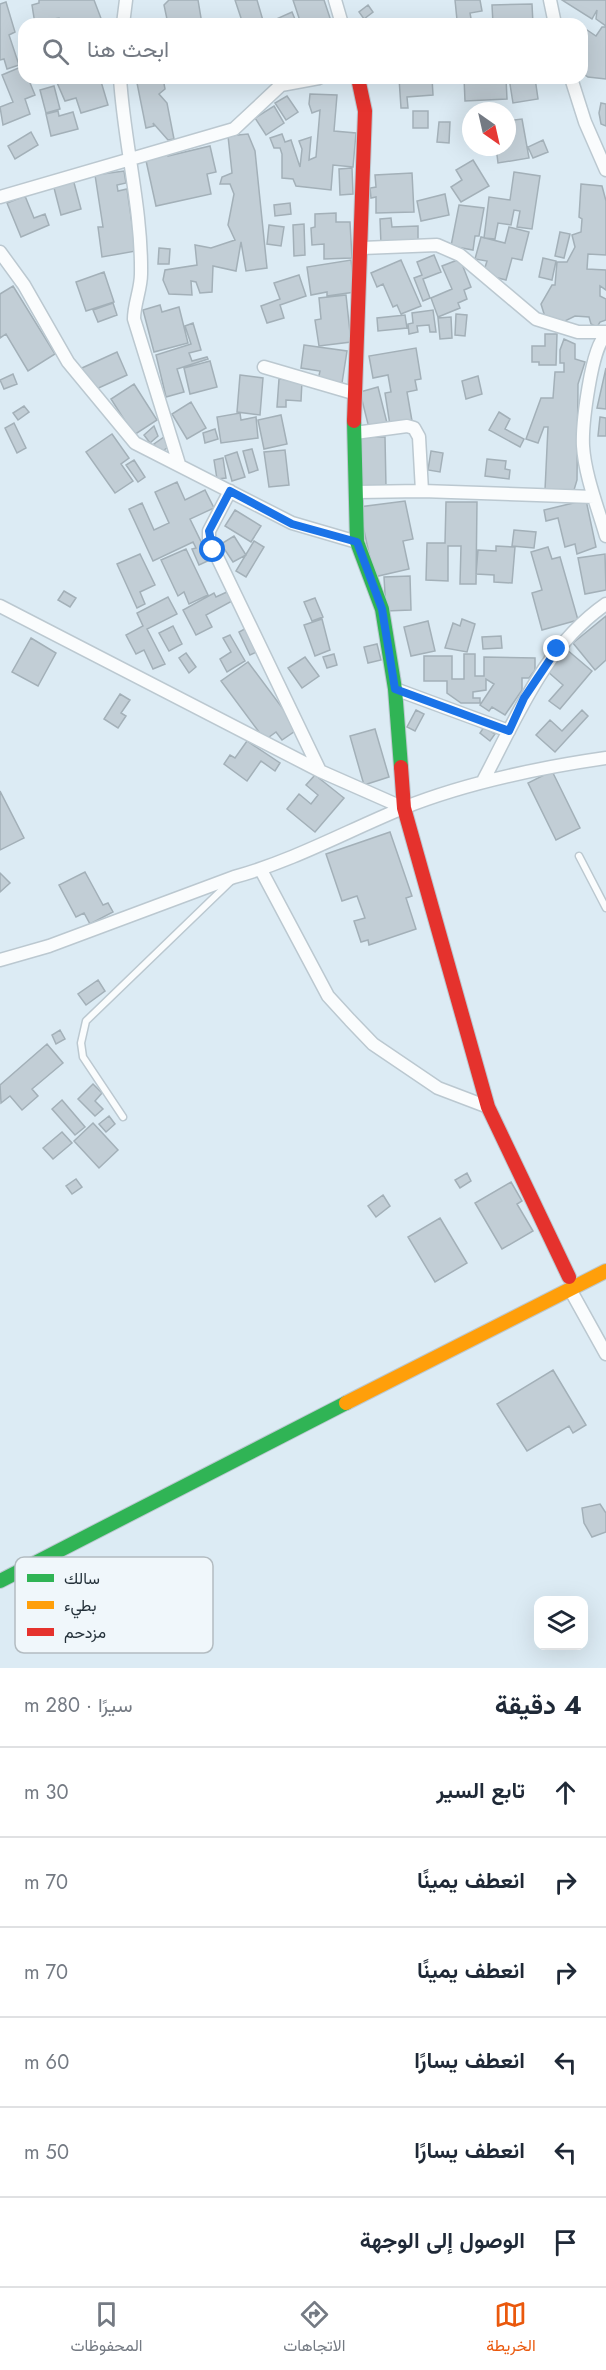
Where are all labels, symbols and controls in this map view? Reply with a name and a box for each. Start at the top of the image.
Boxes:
search box [18,18,588,84]
text: ابحث هنا [87,33,169,65]
icon: search [39,35,72,68]
north arrow [462,102,516,156]
route start [199,536,225,562]
route end [543,635,569,661]
legend [15,1557,213,1653]
text: سالك [64,1567,100,1590]
text: بطيء [64,1594,96,1619]
map controls [534,1596,588,1650]
button: layers [534,1596,588,1650]
text: مزدحم [64,1621,106,1644]
text: 4 دقيقة [495,1686,582,1724]
text: سيرًا · 280 m [24,1691,133,1720]
text: تابع السير [436,1774,525,1806]
icon: ahead [549,1776,582,1809]
text: 30 m [24,1778,69,1807]
text: انعطف يمينًا [417,1864,525,1896]
icon: right [549,1866,582,1899]
text: 70 m [24,1868,68,1897]
text: انعطف يمينًا [417,1954,525,1986]
icon: right [549,1956,582,1989]
text: 70 m [24,1958,68,1987]
text: انعطف يسارًا [414,2044,525,2076]
icon: left [549,2046,582,2079]
text: 60 m [24,2048,69,2077]
text: انعطف يسارًا [414,2134,525,2166]
icon: left [549,2136,582,2169]
text: 50 m [24,2138,69,2167]
text: الوصول إلى الوجهة [360,2224,525,2256]
icon: arrive [549,2226,582,2259]
tab: المحفوظات [70,2298,143,2360]
tab: الاتجاهات [283,2298,345,2360]
tab: الخريطة [486,2298,536,2360]

